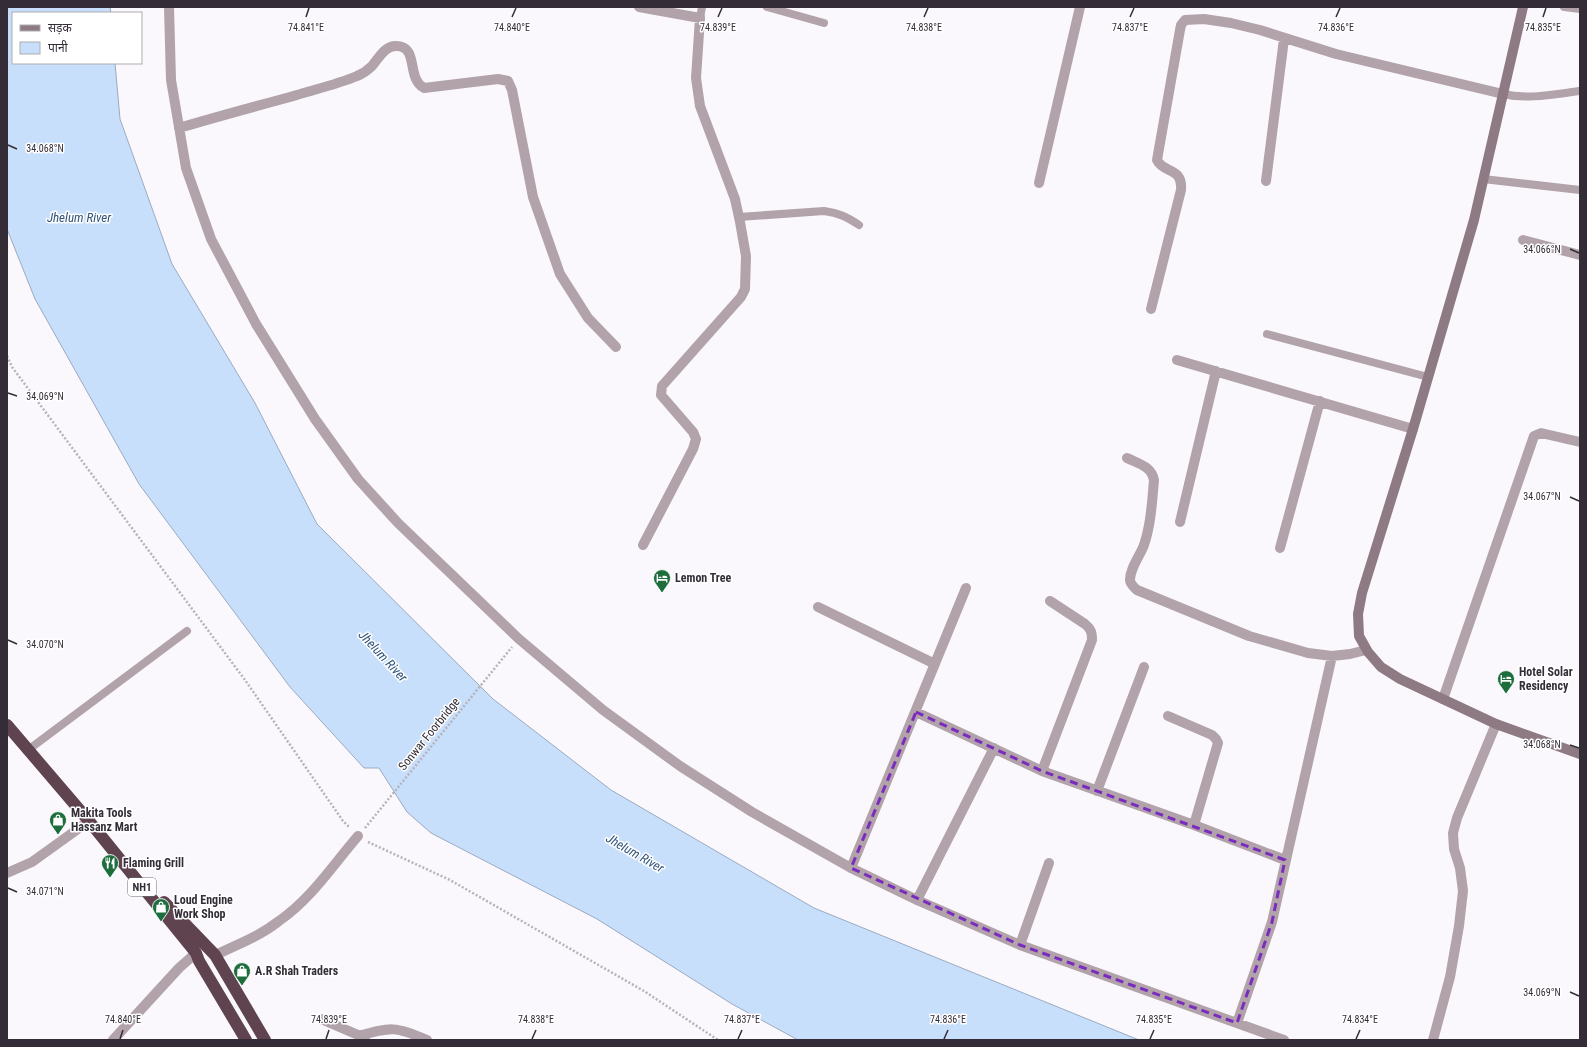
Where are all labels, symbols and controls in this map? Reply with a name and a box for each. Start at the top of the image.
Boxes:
legend [12,12,142,64]
text: सड़क [48,21,73,35]
text: 74.841°E [288,22,324,33]
text: 74.840°E [494,22,530,33]
text: 74.839°E [700,22,736,33]
text: 74.838°E [906,22,942,33]
text: 74.837°E [1112,22,1148,33]
text: 74.836°E [1318,22,1354,33]
text: 74.835°E [1525,22,1561,33]
text: पानी [48,40,69,55]
text: 34.068°N [26,143,64,154]
water label: Jhelum River [47,210,112,225]
text: 34.066°N [1523,244,1561,255]
text: 34.069°N [26,391,64,402]
text: 34.067°N [1523,491,1561,502]
hotel icon: Lemon Tree [652,568,672,593]
place label: Lemon Tree [675,571,731,585]
water label: Jhelum River [356,627,411,685]
text: 34.070°N [26,639,64,650]
place label: Hotel Solar Residency [1519,665,1573,693]
hotel icon: Hotel Solar Residency [1496,669,1516,694]
street label: Sonwar Foorbridge [395,695,463,773]
text: 34.068°N [1523,739,1561,750]
place label: Makita Tools Hassanz Mart [71,806,138,834]
shop icon: Makita Tools Hassanz Mart [48,810,68,835]
water label: Jhelum River [603,830,668,876]
restaurant icon: Flaming Grill [100,853,120,878]
place label: Flaming Grill [123,856,184,870]
road number: NH1 [128,878,156,896]
text: 34.071°N [26,886,64,897]
place label: Loud Engine Work Shop [174,893,233,921]
shop icon: Loud Engine Work Shop [151,897,171,922]
shop icon: A.R Shah Traders [232,961,252,986]
place label: A.R Shah Traders [255,964,339,978]
text: 34.069°N [1523,987,1561,998]
text: 74.840°E [105,1014,141,1025]
text: 74.839°E [311,1014,347,1025]
text: 74.838°E [518,1014,554,1025]
text: 74.837°E [724,1014,760,1025]
text: 74.836°E [930,1014,966,1025]
text: 74.835°E [1136,1014,1172,1025]
text: 74.834°E [1342,1014,1378,1025]

